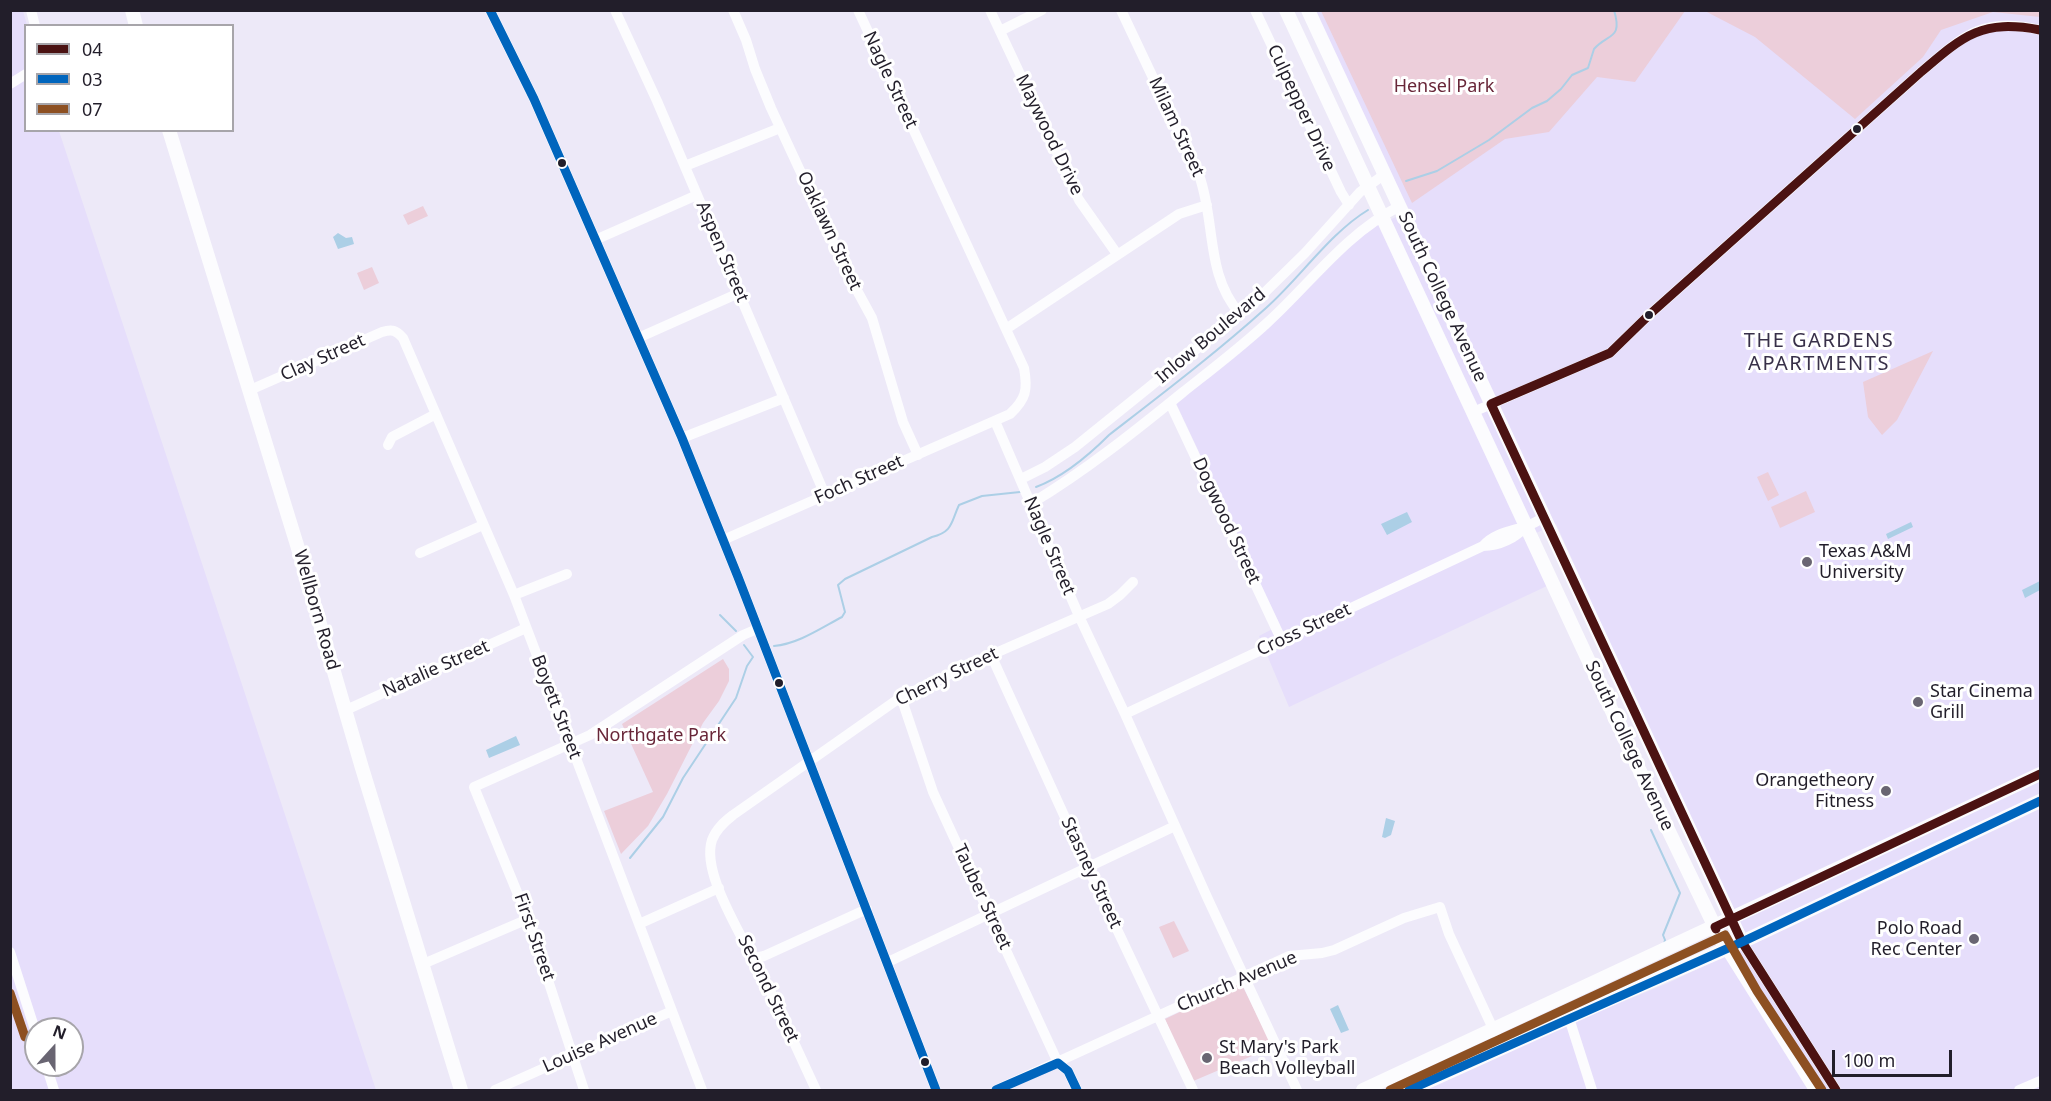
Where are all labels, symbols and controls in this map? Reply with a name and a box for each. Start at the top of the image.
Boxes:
legend [24,24,234,132]
street label: Nagle Street [858,28,922,132]
text: 04 [82,37,103,61]
street label: Culpepper Drive [1262,41,1340,175]
text: 03 [82,67,103,91]
street label: Maywood Drive [1010,71,1088,199]
street label: Milam Street [1144,74,1208,180]
park label: Hensel Park [1394,76,1494,98]
text: 07 [82,97,103,121]
unlabelled marker [1851,123,1863,135]
unlabelled marker [556,157,568,169]
street label: Oaklawn Street [792,168,866,294]
street label: Aspen Street [691,198,753,306]
street label: South College Avenue [1393,209,1491,385]
street label: Inlow Boulevard [1152,284,1270,388]
unlabelled marker [1643,309,1655,321]
district label: THE GARDENS APARTMENTS [1744,329,1894,376]
street label: Clay Street [277,330,369,386]
street label: Foch Street [811,451,907,509]
street label: Dogwood Street [1187,454,1265,588]
street label: Nagle Street [1019,494,1079,598]
place label: Texas A&M University [1819,541,1911,584]
street label: Wellborn Road [288,547,344,673]
marker: Texas A&M University [1800,555,1814,569]
street label: Cross Street [1253,599,1355,661]
street label: Natalie Street [379,636,493,702]
street label: Cherry Street [892,643,1002,711]
street label: Boyett Street [526,652,586,762]
street label: South College Avenue [1580,658,1678,834]
unlabelled marker [773,677,785,689]
place label: Star Cinema Grill [1930,681,2033,724]
marker: Star Cinema Grill [1911,695,1925,709]
park label: Northgate Park [596,725,726,747]
place label: Orangetheory Fitness [1755,770,1874,812]
marker: Orangetheory Fitness [1879,784,1893,798]
street label: Stasney Street [1056,814,1126,932]
street label: Tauber Street [948,841,1016,953]
street label: First Street [509,890,559,984]
place label: Polo Road Rec Center [1871,918,1962,960]
street label: Second Street [733,932,803,1046]
marker: Polo Road Rec Center [1967,932,1981,946]
street label: Church Avenue [1174,947,1300,1017]
street label: Louise Avenue [540,1008,660,1078]
north arrow [24,1017,84,1077]
text: N [50,1019,70,1045]
place label: St Mary's Park Beach Volleyball [1219,1037,1355,1080]
scale bar [1835,1038,1955,1076]
text: 100 m [1843,1048,1895,1072]
marker: St Mary's Park Beach Volleyball [1200,1051,1214,1065]
unlabelled marker [919,1056,931,1068]

